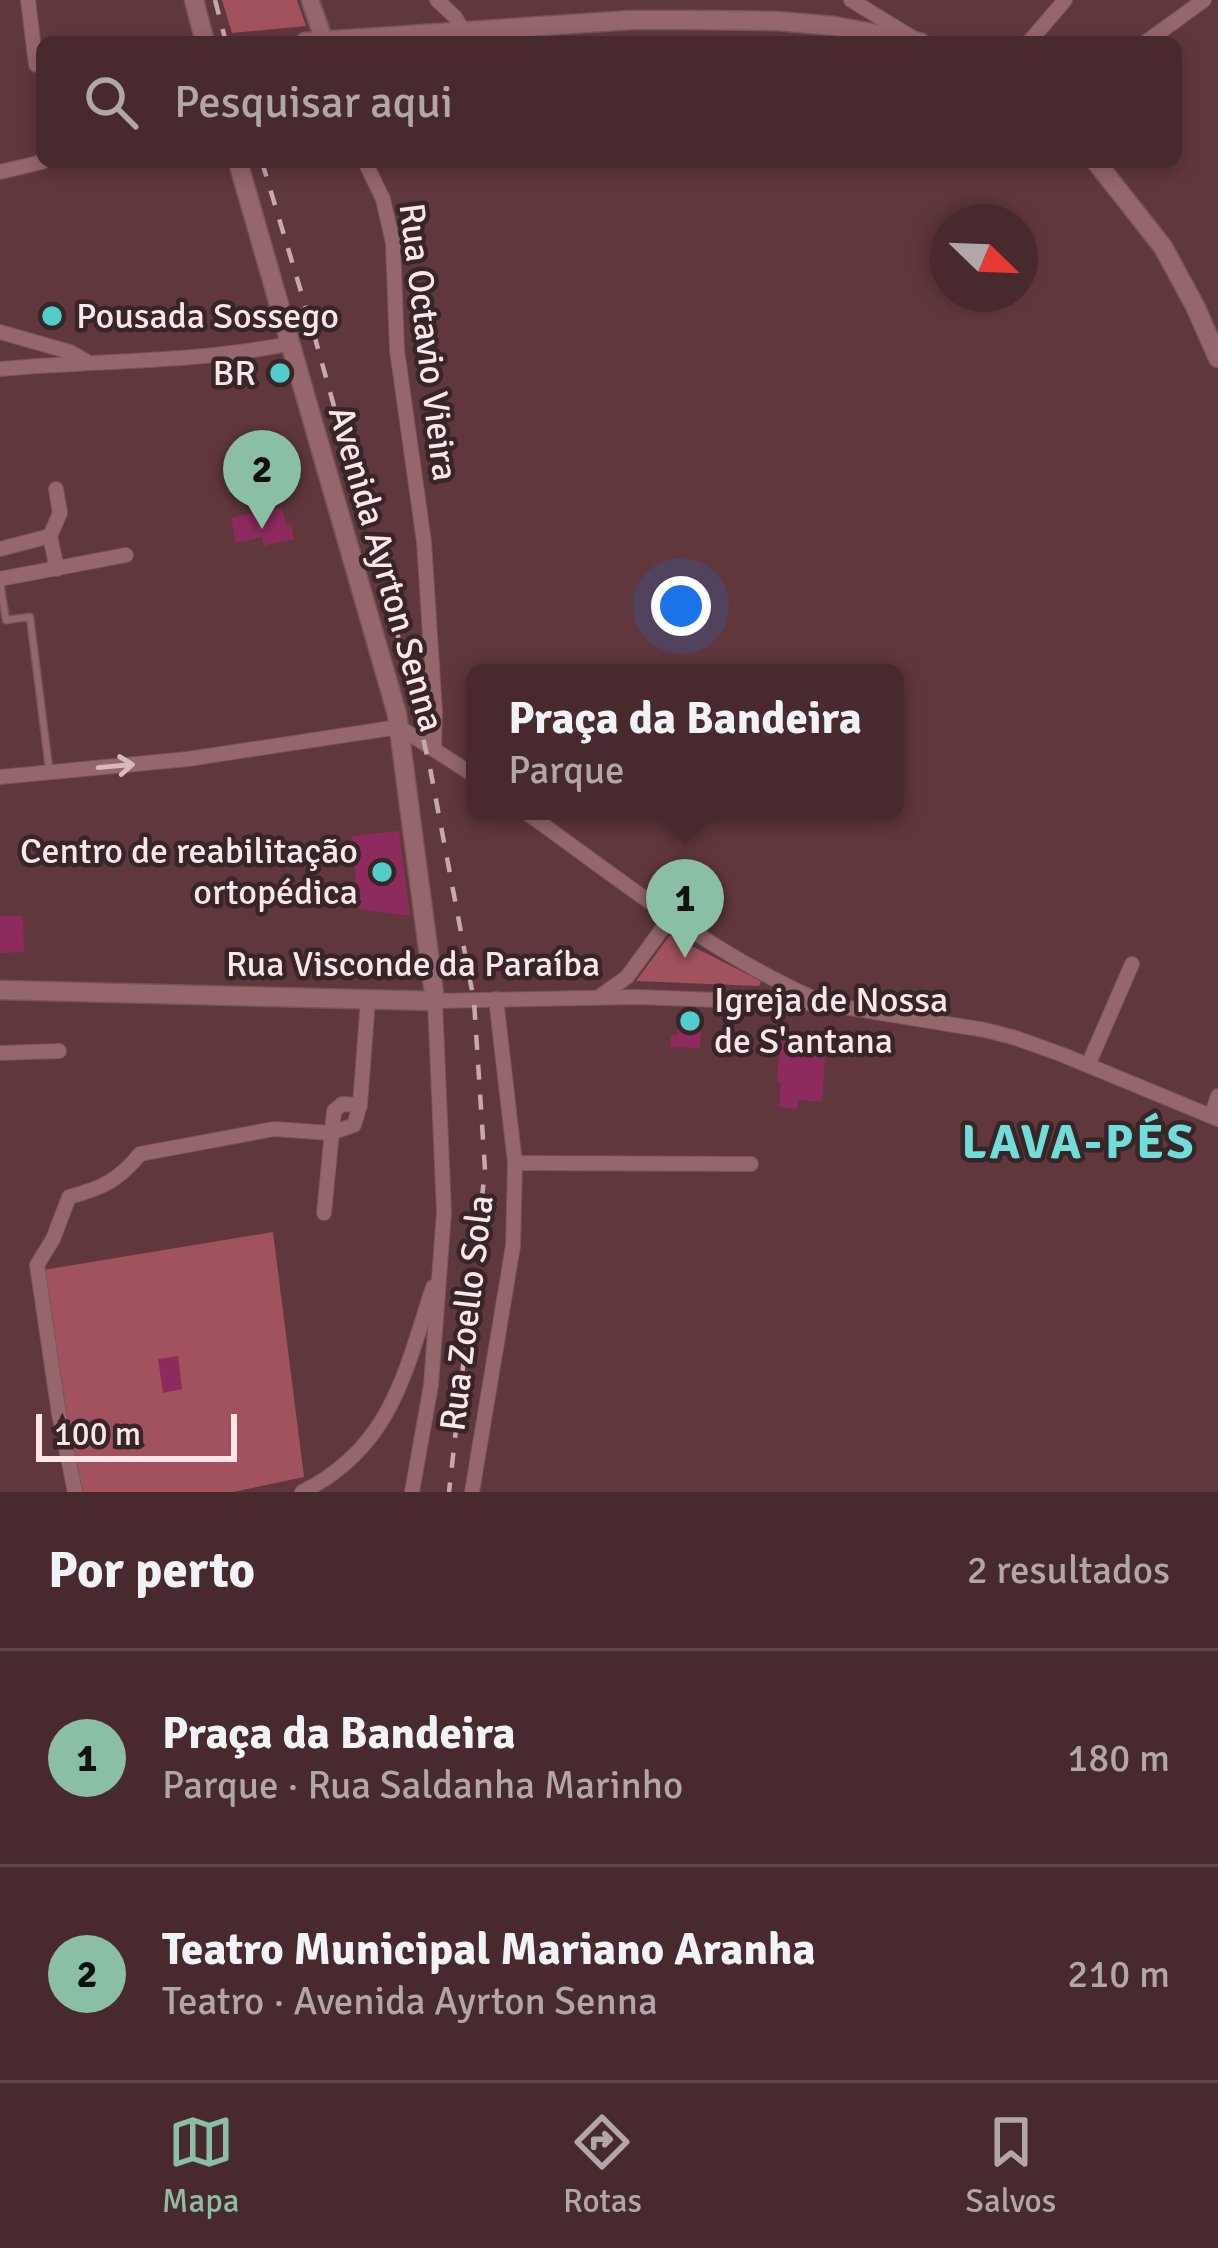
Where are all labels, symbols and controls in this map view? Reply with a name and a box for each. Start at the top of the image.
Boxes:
search box [36,36,1182,168]
icon: search [78,69,144,135]
text: Pesquisar aqui [174,75,453,130]
street label: Rua Octavio Vieira [389,201,467,483]
north arrow [930,204,1038,312]
place label: Pousada Sossego [76,294,339,339]
marker: Pousada Sossego [39,303,65,329]
place label: BR [213,351,256,396]
marker: BR [267,360,293,386]
street label: Avenida Ayrton Senna [318,401,454,737]
pin: 2 [223,430,301,529]
your location [651,576,711,636]
popup [466,664,904,820]
text: Praça da Bandeira [508,691,862,746]
text: Parque [508,746,625,794]
one-way arrow [96,754,135,777]
place label: Centro de reabilitação ortopédica [20,829,358,915]
marker: Centro de reabilitação ortopédica [369,859,395,885]
pin: 1 [646,859,724,958]
street label: Rua Visconde da Paraíba [226,942,600,987]
place label: Igreja de Nossa de S'antana [714,978,948,1064]
marker: Igreja de Nossa de S'antana [677,1008,703,1034]
district label: LAVA-PÉS [961,1112,1197,1172]
street label: Rua Zoello Sola [430,1192,504,1434]
scale bar [36,1408,237,1461]
text: 100 m [54,1414,141,1455]
text: Por perto [48,1539,255,1602]
text: 2 resultados [967,1546,1170,1594]
text: Praça da Bandeira [162,1706,516,1761]
text: 1 [76,1734,98,1782]
text: 180 m [1067,1734,1170,1782]
text: Parque · Rua Saldanha Marinho [162,1761,683,1809]
text: Teatro Municipal Mariano Aranha [162,1922,816,1977]
text: 2 [76,1950,98,1998]
text: 210 m [1067,1950,1170,1998]
text: Teatro · Avenida Ayrton Senna [162,1977,658,2025]
tab: Mapa [162,2109,239,2222]
tab: Rotas [563,2109,642,2222]
tab: Salvos [966,2109,1056,2222]

